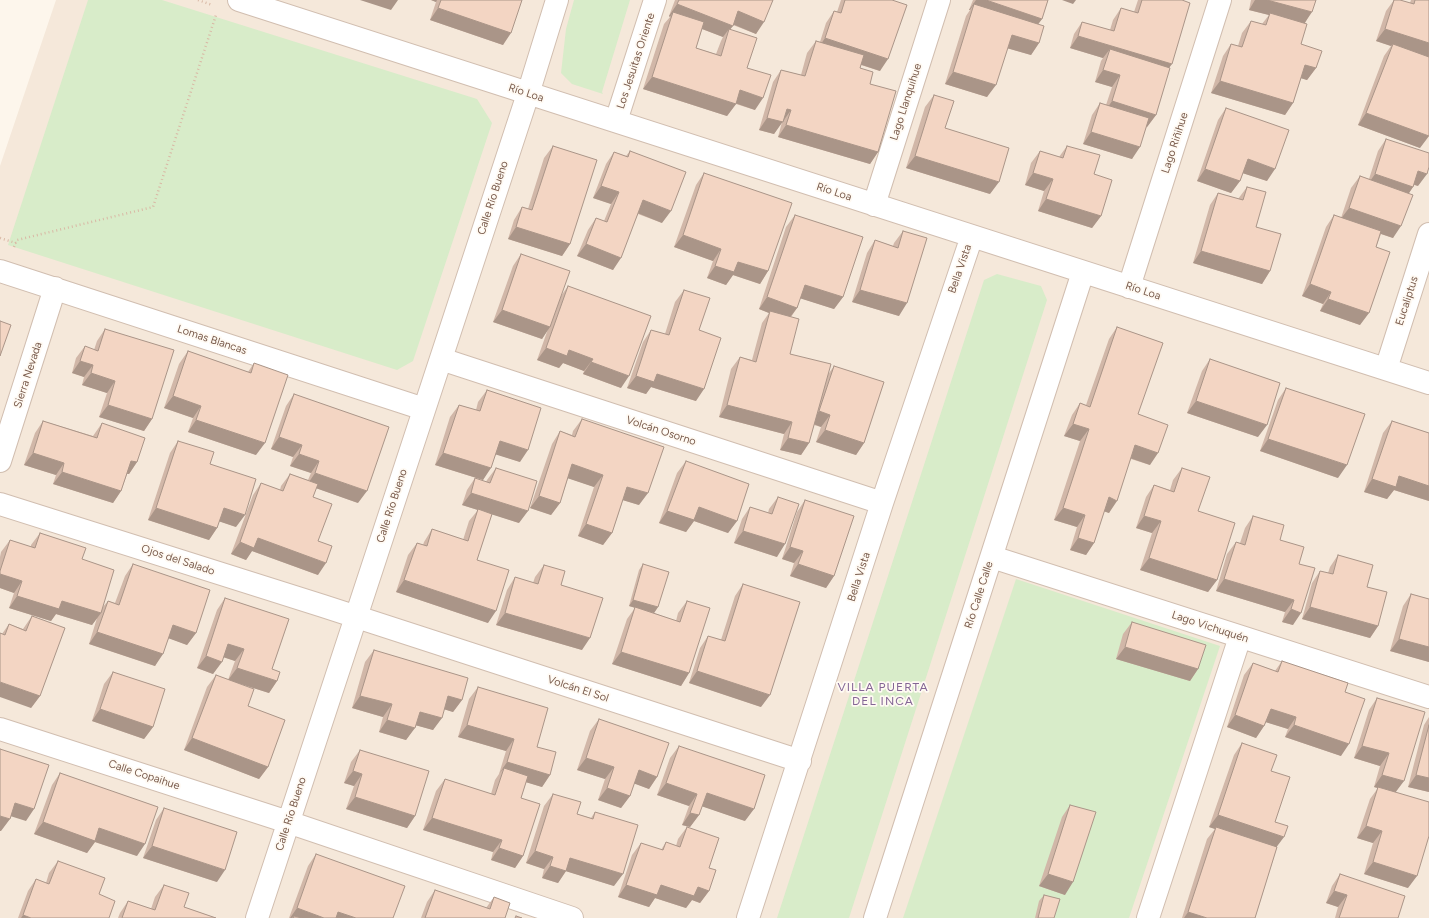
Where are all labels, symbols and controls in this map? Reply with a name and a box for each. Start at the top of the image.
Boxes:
street label: Los Jesuitas Oriente [614,11,658,111]
street label: Lago Llanquihue [887,62,925,142]
street label: Río Loa [507,81,545,105]
street label: Lago Riñihue [1159,111,1191,175]
street label: Calle Río Bueno [475,159,511,237]
street label: Río Loa [815,180,853,204]
street label: Bella Vista [945,243,975,295]
street label: Eucaliptus [1393,275,1421,327]
street label: Río Loa [1124,279,1162,303]
street label: Lomas Blancas [175,323,249,357]
street label: Sierra Nevada [11,340,45,410]
street label: Volcán Osorno [624,413,698,449]
street label: Calle Río Bueno [374,467,410,545]
street label: Ojos del Salado [140,542,216,578]
street label: Bella Vista [845,551,873,603]
street label: Río Calle Calle [962,560,996,630]
street label: Lago Vichuquén [1170,608,1250,646]
street label: Volcán El Sol [546,673,610,705]
district label: VILLA PUERTA DEL INCA [837,680,929,708]
street label: Calle Copaihue [107,757,181,793]
street label: Calle Río Bueno [273,775,309,853]

